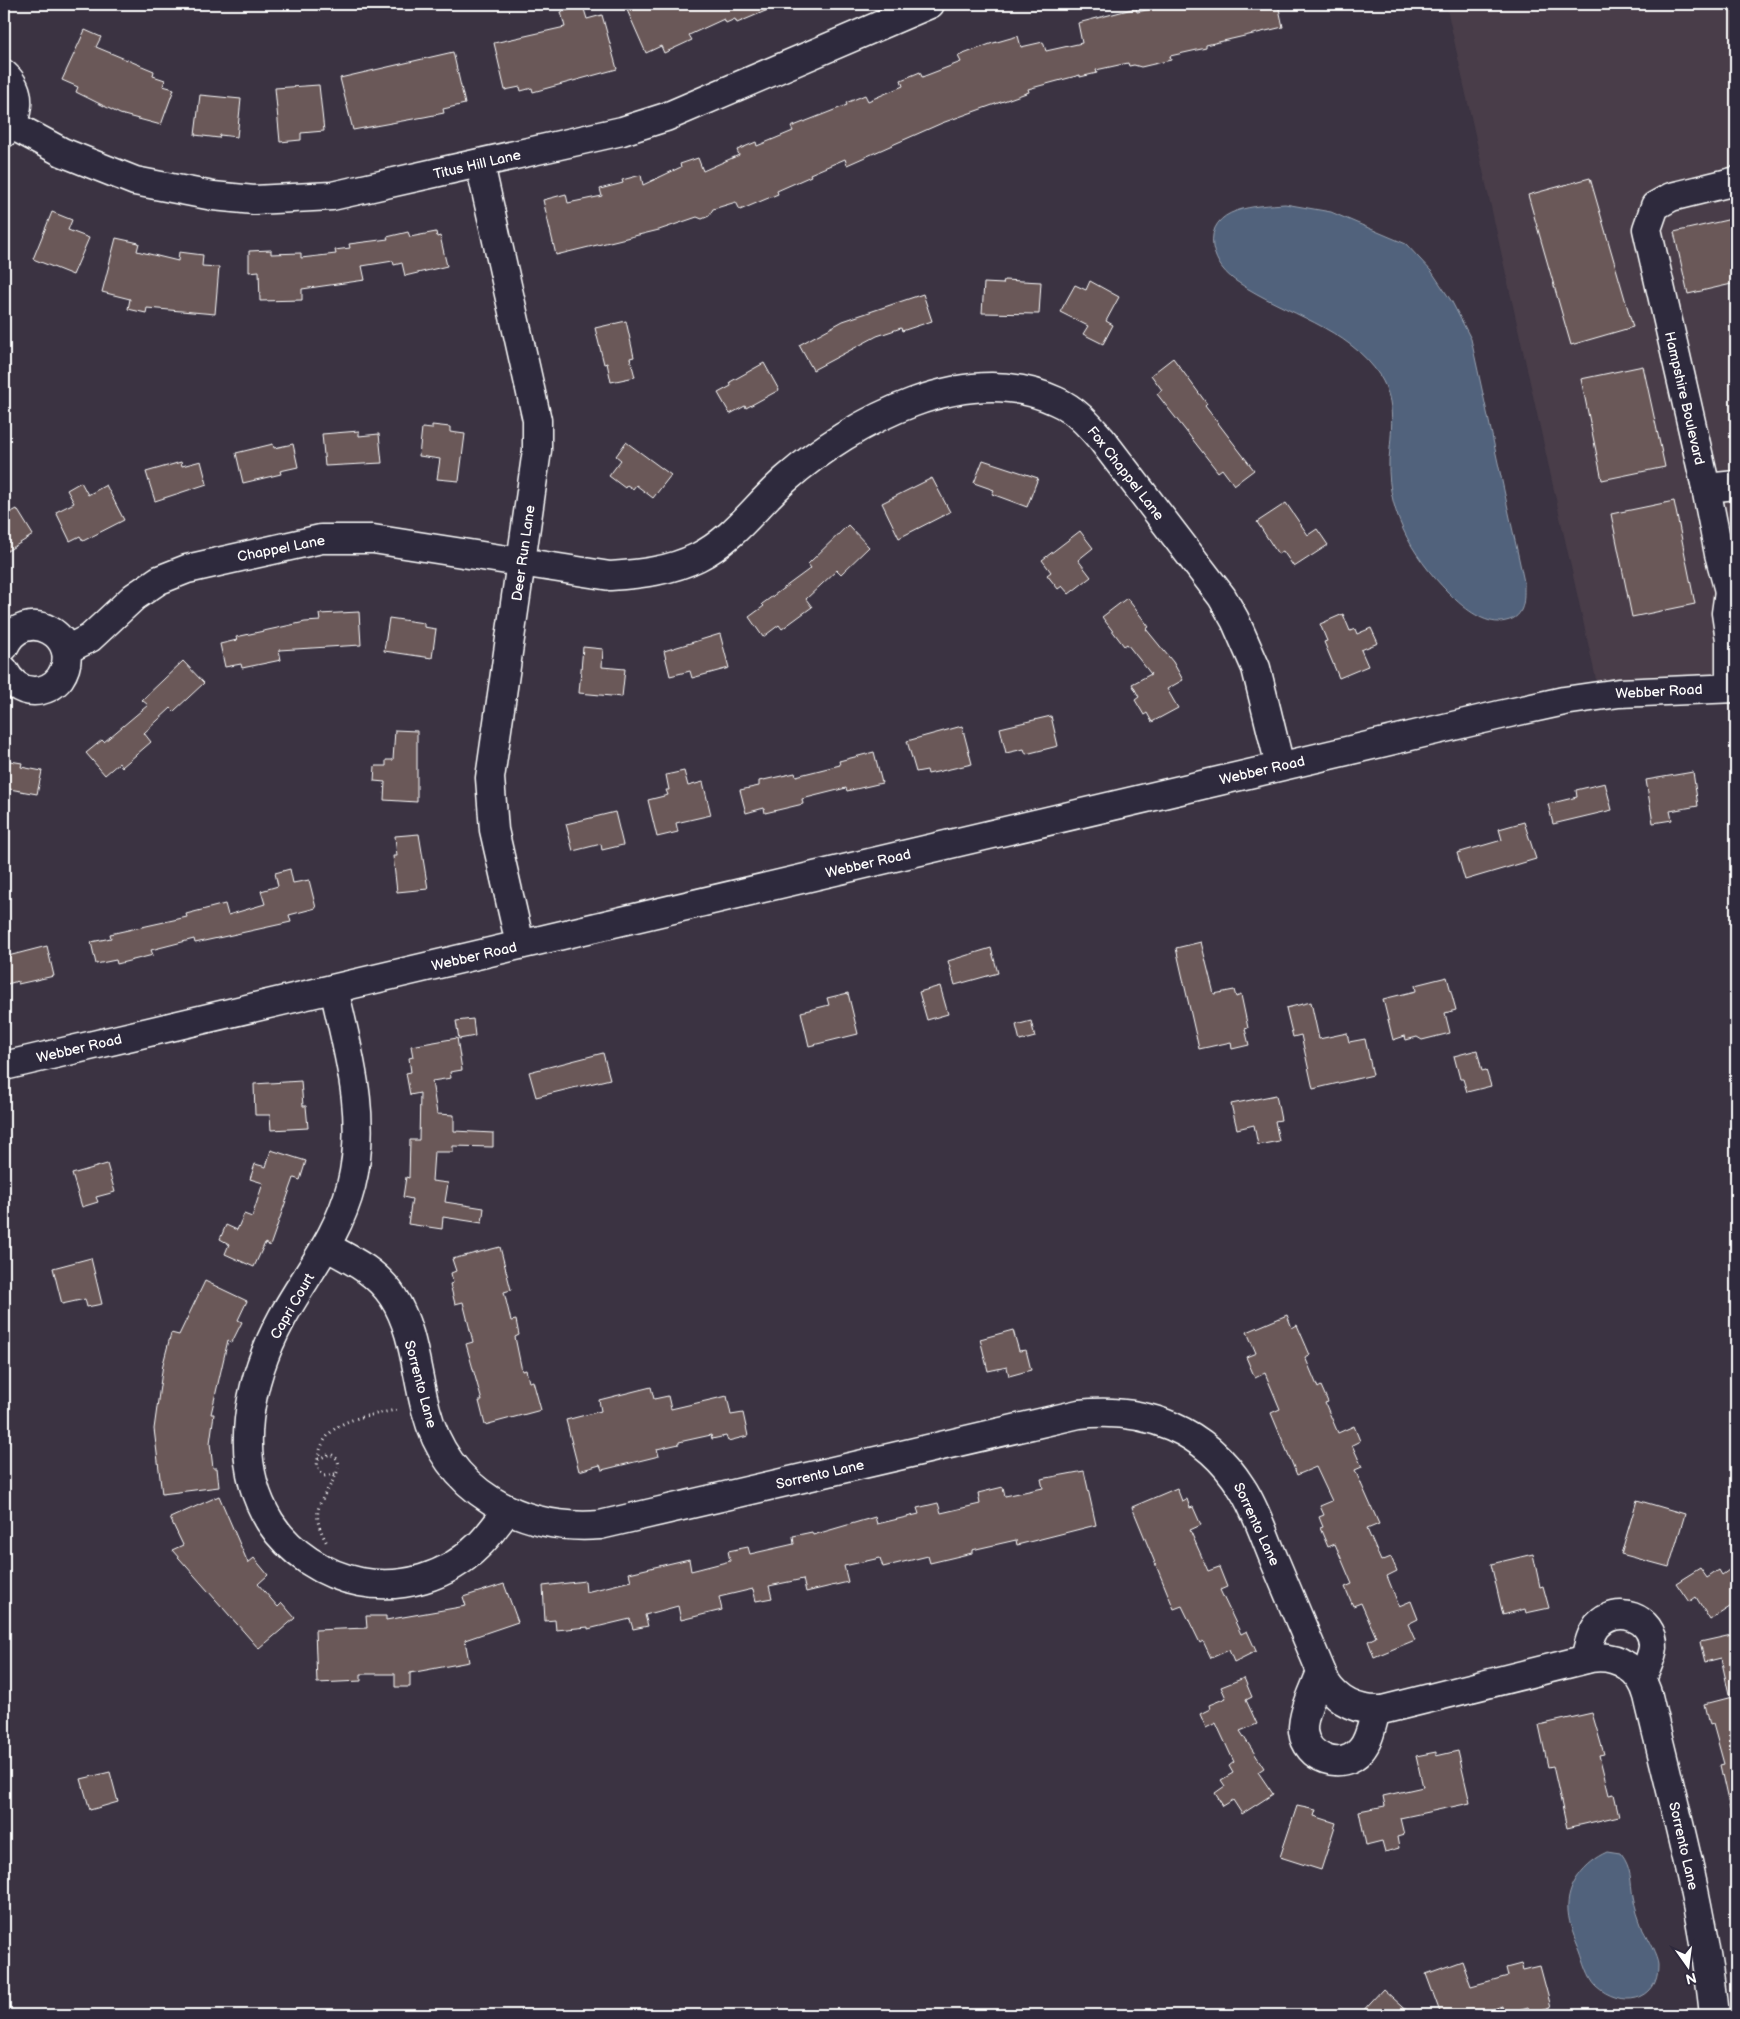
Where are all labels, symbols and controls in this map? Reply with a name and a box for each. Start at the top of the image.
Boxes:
street label: Titus Hill Lane [432,146,522,183]
street label: Hampshire Boulevard [1661,330,1708,466]
street label: Fox Chappel Lane [1084,423,1168,524]
street label: Deer Run Lane [508,504,539,602]
street label: Chappel Lane [236,532,326,565]
street label: Webber Road [1615,681,1703,702]
street label: Webber Road [1218,752,1306,789]
street label: Webber Road [824,845,912,882]
street label: Webber Road [430,938,518,975]
street label: Webber Road [35,1030,123,1067]
street label: Capri Court [267,1270,318,1342]
street label: Sorrento Lane [401,1339,440,1430]
street label: Sorrento Lane [774,1456,866,1493]
street label: Sorrento Lane [1230,1480,1283,1569]
street label: Sorrento Lane [1665,1800,1702,1892]
north arrow [1662,1942,1712,1992]
text: N [1684,1969,1698,1988]

